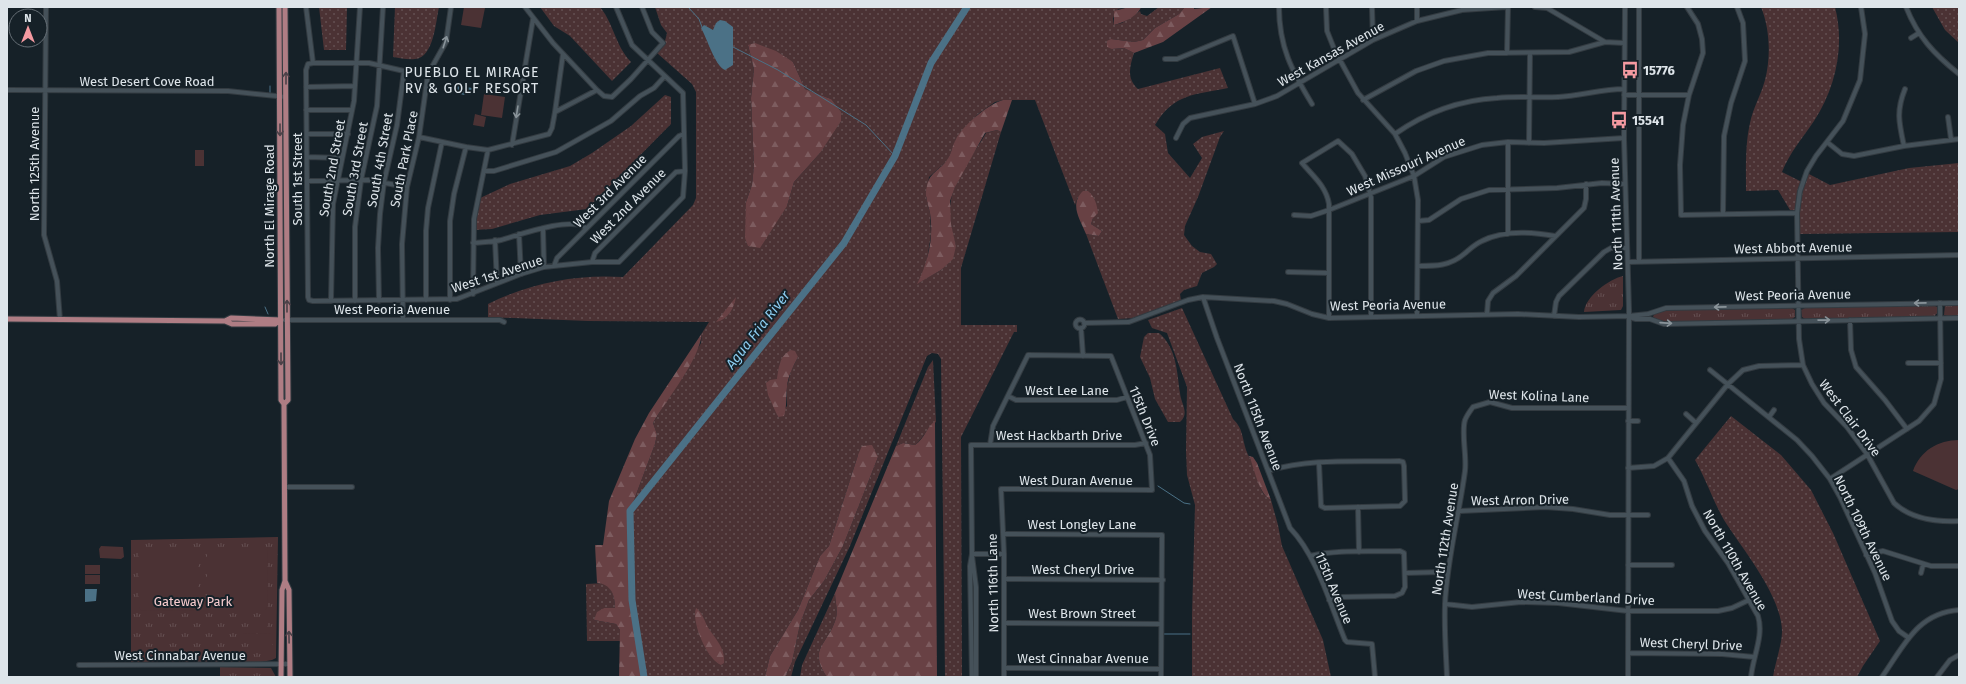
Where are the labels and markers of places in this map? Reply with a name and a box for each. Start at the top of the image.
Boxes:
bus stop icon: 15776 [1620,60,1640,80]
place label: 15776 [1643,63,1675,78]
bus stop icon: 15541 [1609,110,1629,130]
place label: 15541 [1632,113,1664,128]

